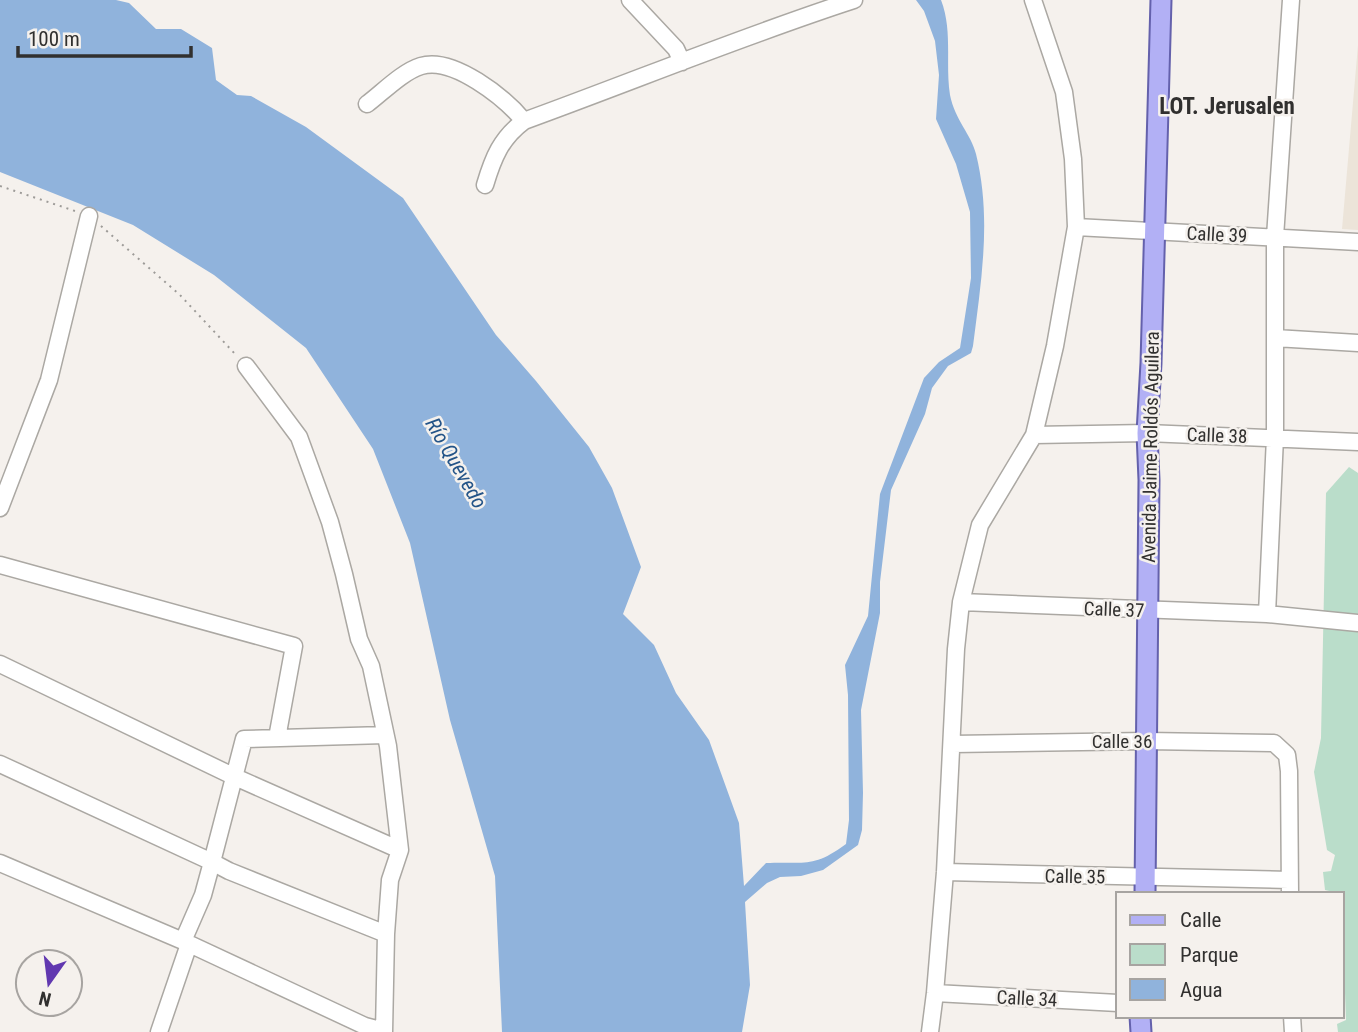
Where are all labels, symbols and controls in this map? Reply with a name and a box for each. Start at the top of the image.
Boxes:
scale bar [18,14,191,58]
text: 100 m [28,27,80,51]
district label: LOT. Jerusalen [1159,93,1295,120]
street label: Calle 39 [1186,221,1248,248]
street label: Avenida Jaime Roldós Aguilera [1137,331,1164,563]
water label: Río Quevedo [420,413,492,513]
street label: Calle 38 [1186,423,1248,448]
street label: Calle 37 [1083,597,1145,622]
street label: Calle 36 [1092,730,1152,753]
street label: Calle 35 [1044,864,1105,889]
legend [1116,892,1344,1018]
text: Calle [1180,908,1222,932]
text: Parque [1180,943,1238,967]
north arrow [14,948,84,1018]
text: Agua [1180,978,1223,1002]
street label: Calle 34 [996,985,1058,1012]
text: N [37,986,53,1012]

